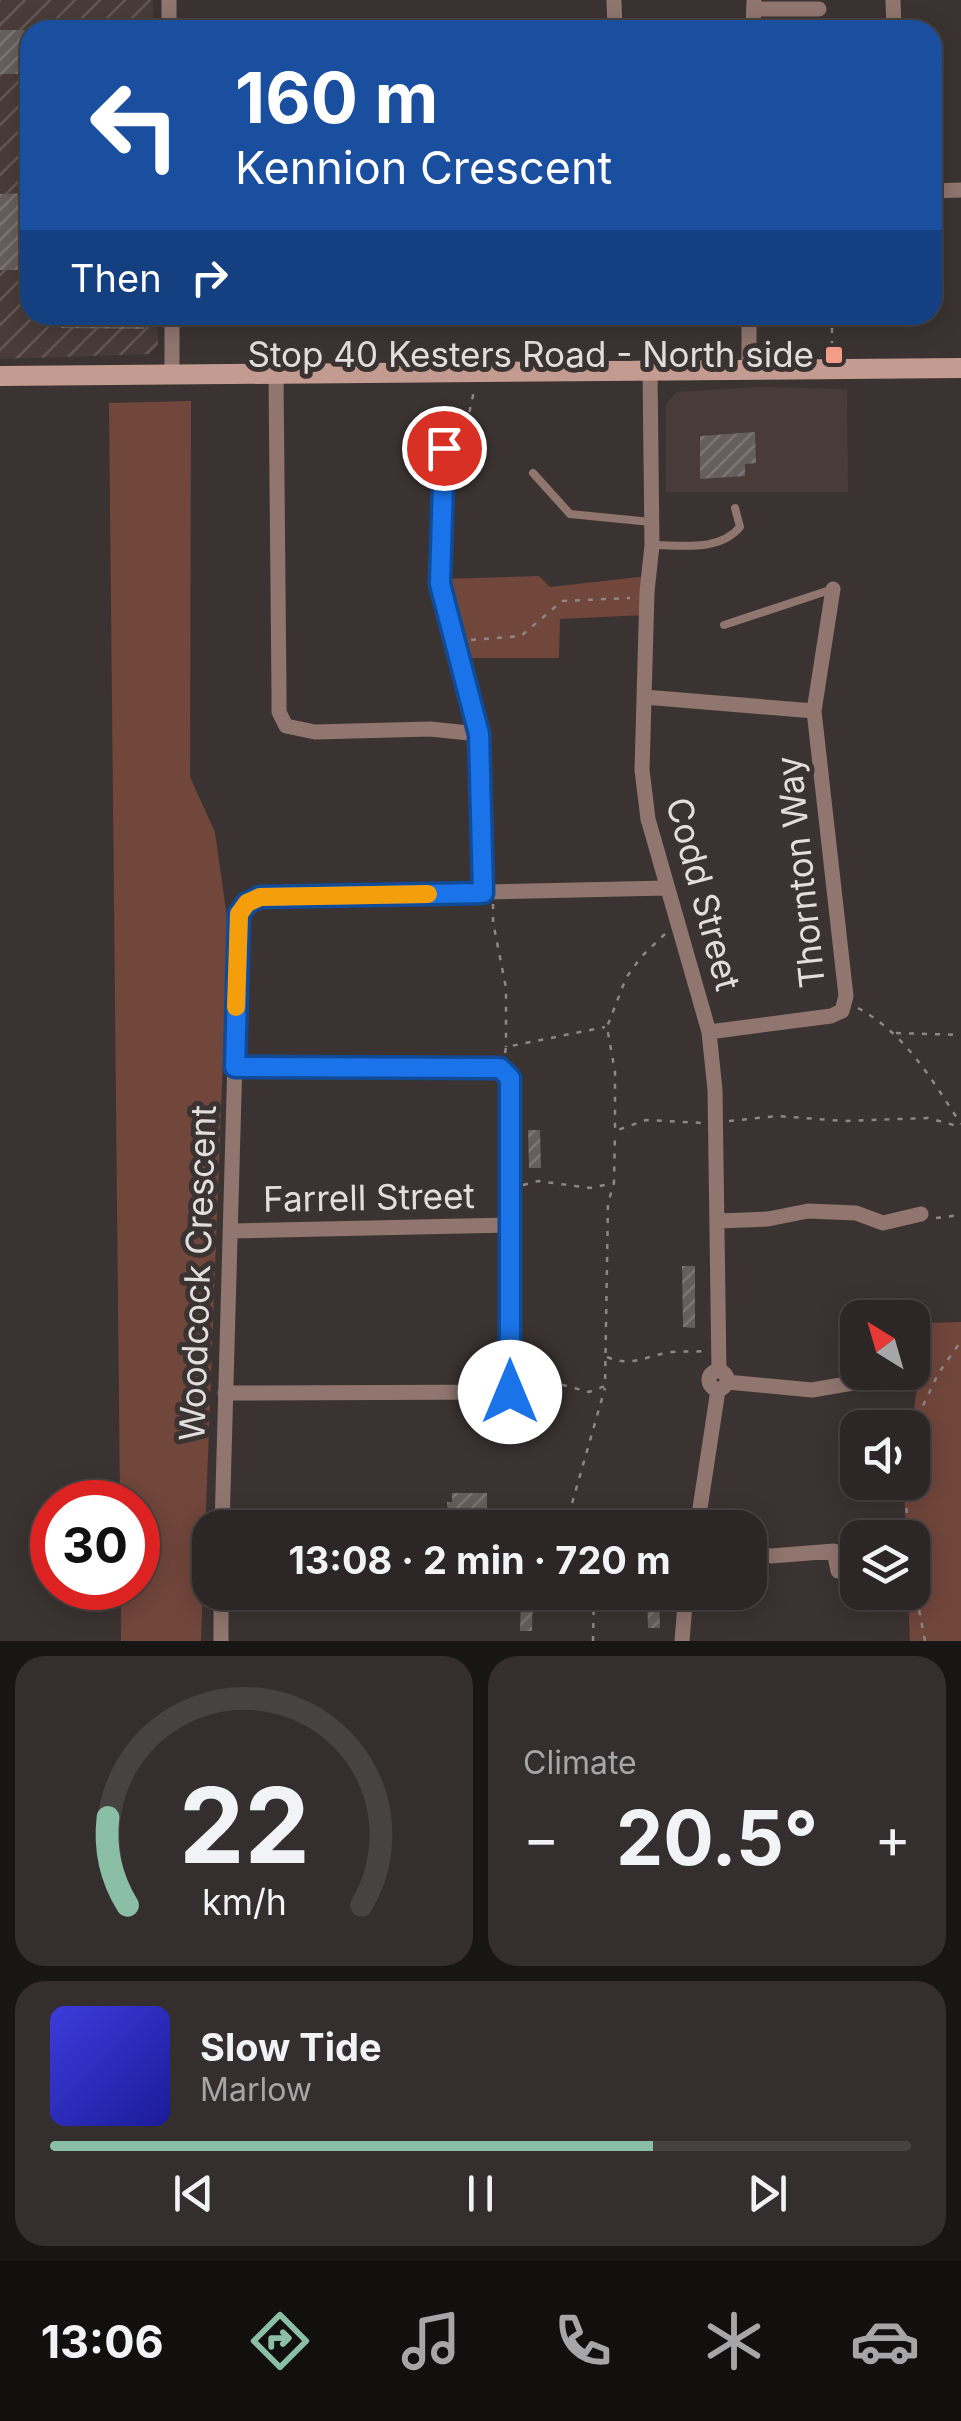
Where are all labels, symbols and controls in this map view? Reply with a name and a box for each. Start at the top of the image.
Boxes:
text: 160 m [235,55,438,140]
icon: left [70,60,200,190]
text: Kennion Crescent [235,140,612,195]
icon: right [182,250,237,305]
text: Then [70,255,162,301]
place label: Stop 40 Kesters Road - North side [248,333,814,375]
marker: Stop 40 Kesters Road - North side [823,344,845,366]
pin [402,406,487,491]
icon: arrive [417,421,472,476]
street label: Thornton Way [767,754,833,990]
street label: Codd Street [658,793,750,995]
street label: Woodcock Crescent [170,1104,224,1441]
street label: Farrell Street [263,1174,475,1220]
north arrow [840,1300,930,1390]
map controls [840,1300,930,1610]
position arrow [458,1340,562,1444]
button: sound [840,1410,930,1500]
speed limit sign: 30 [30,1480,160,1610]
button: layers [840,1520,930,1610]
text: 13:08 · 2 min · 720 m [288,1537,671,1583]
text: Climate [523,1743,637,1782]
text: 22 [178,1762,310,1888]
text: 20.5° [616,1792,818,1883]
text: − [523,1805,559,1871]
text: + [875,1805,911,1871]
text: km/h [202,1880,286,1924]
text: Slow Tide [200,2024,382,2070]
text: Marlow [200,2070,312,2109]
icon: previous [166,2166,221,2221]
icon: pause [453,2166,508,2221]
icon: next [740,2166,795,2221]
icon: directions [245,2306,315,2376]
icon: music [396,2306,466,2376]
icon: phone [548,2306,618,2376]
icon: climate [699,2306,769,2376]
icon: car [850,2306,920,2376]
text: 13:06 [41,2314,164,2369]

